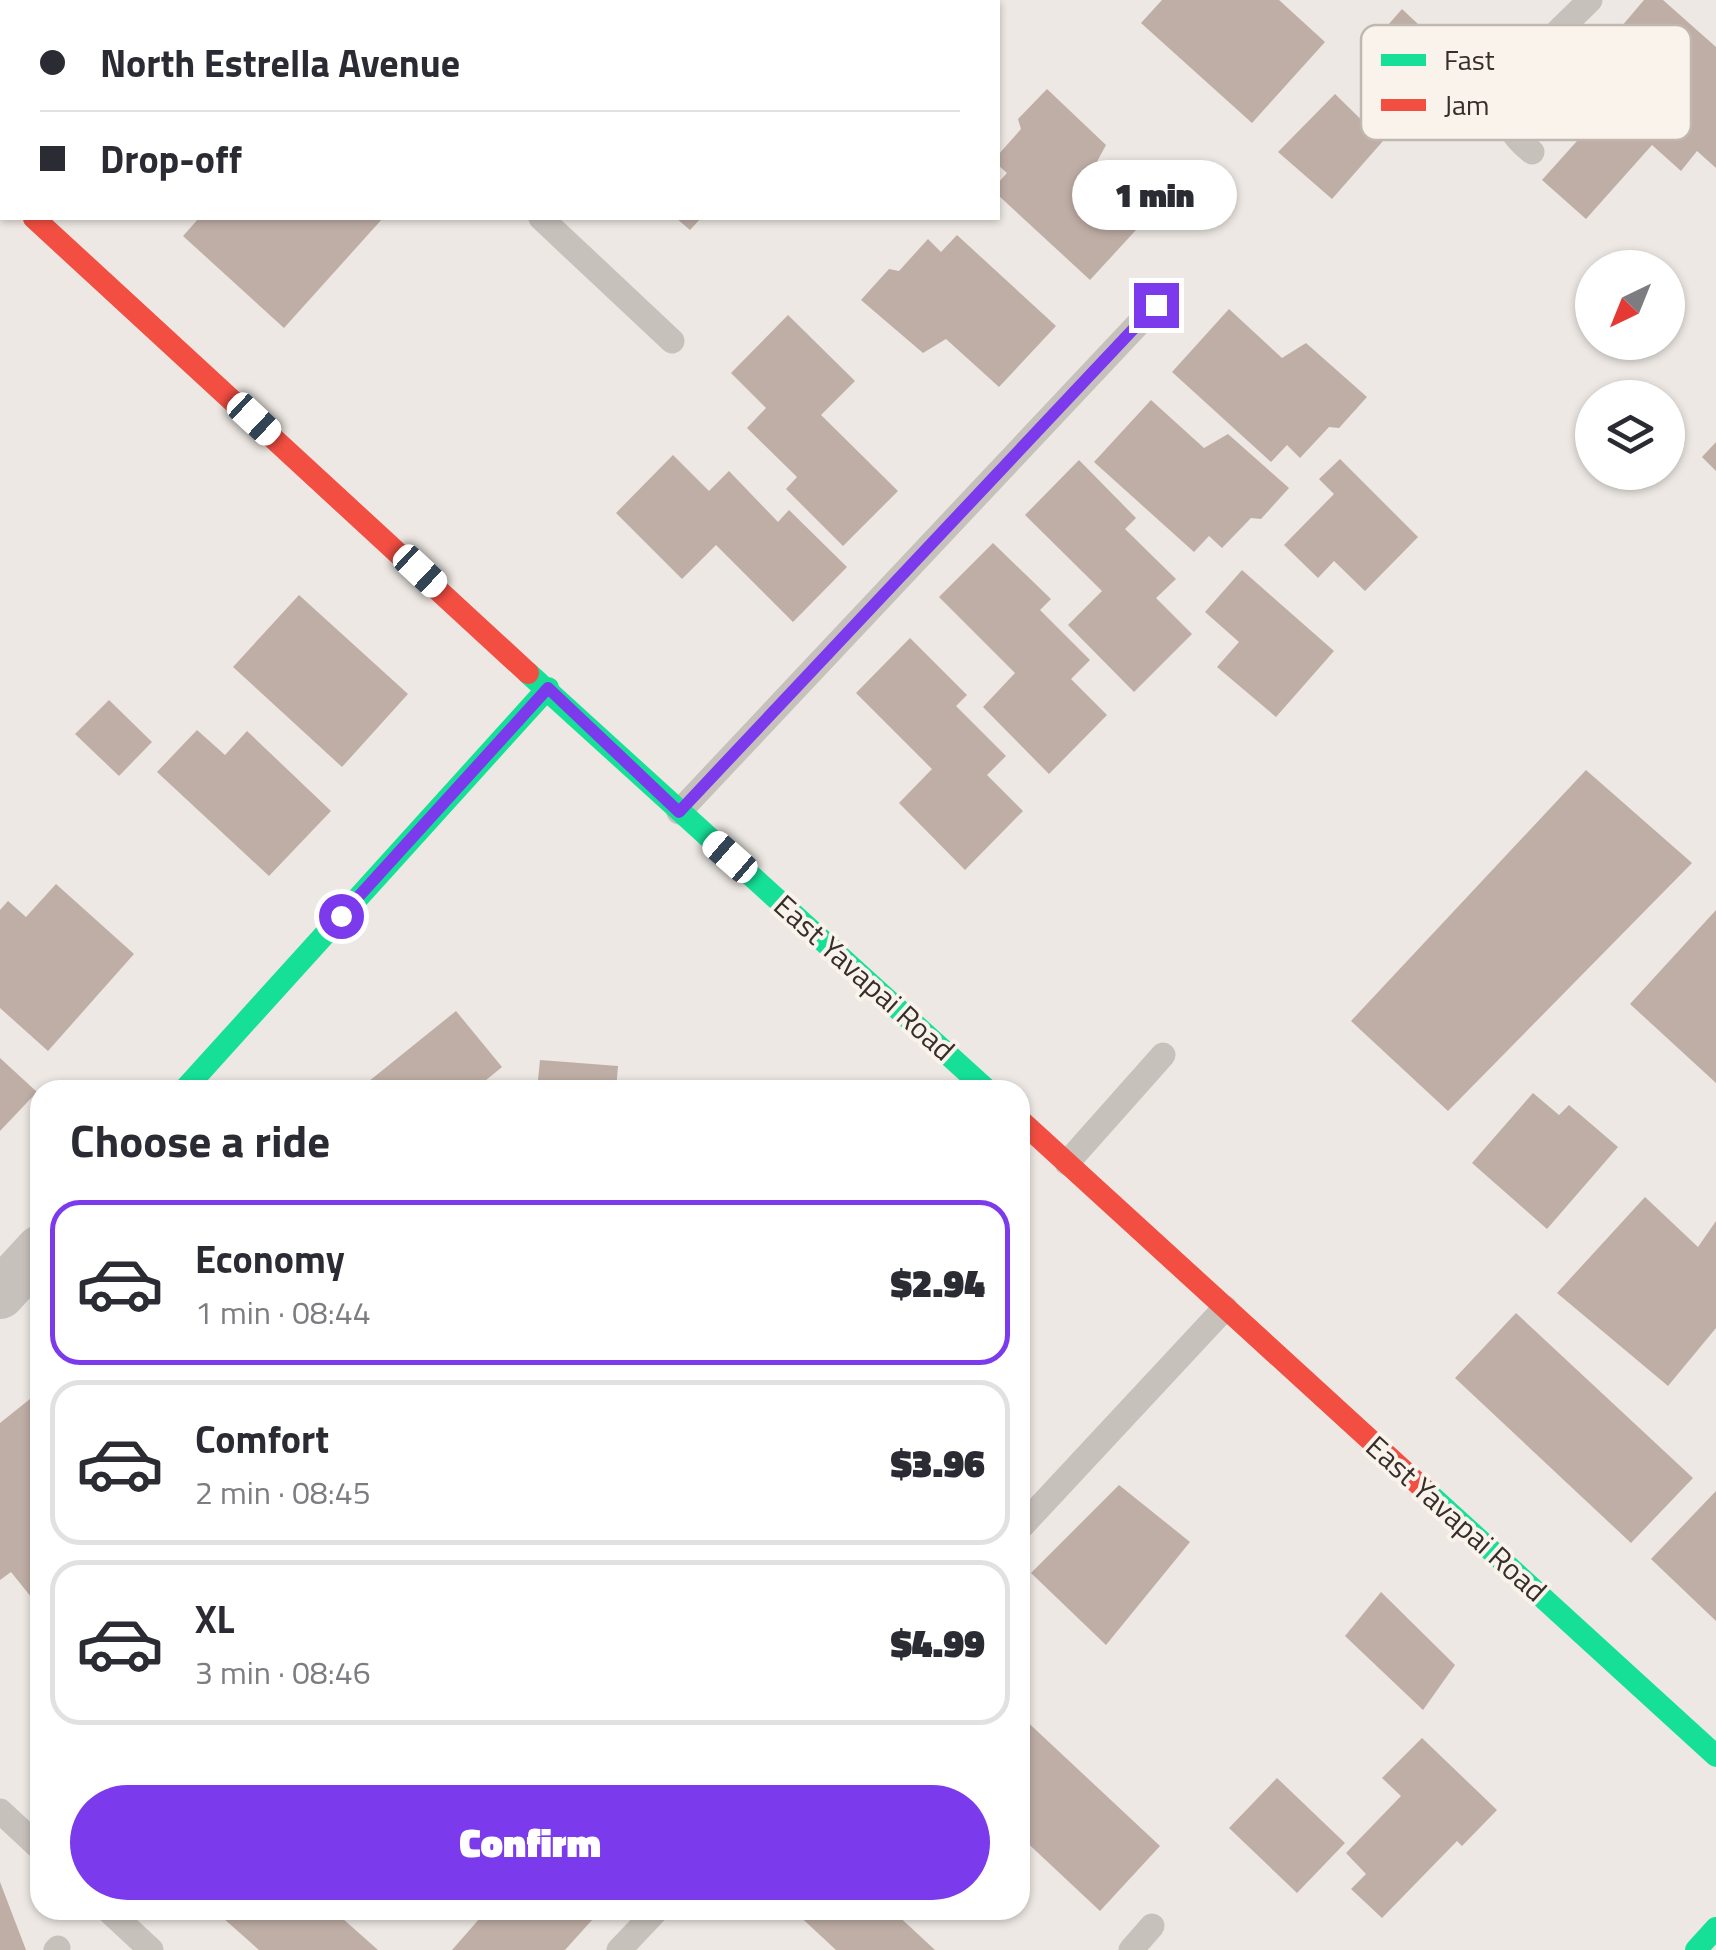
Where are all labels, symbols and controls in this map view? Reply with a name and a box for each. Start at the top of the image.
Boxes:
legend [1361,25,1691,140]
text: North Estrella Avenue [100,34,460,92]
text: Fast [1444,38,1495,81]
text: Jam [1444,83,1490,126]
text: Drop-off [100,130,242,188]
callout: 1 min [1074,160,1238,230]
text: 1 min [1115,171,1194,219]
north arrow [1575,250,1685,360]
map controls [1575,250,1685,490]
route end [1134,283,1179,328]
button: layers [1575,380,1685,490]
car [222,388,286,450]
car [388,540,452,602]
car [698,826,762,888]
street label: East Yavapai Road [764,883,966,1071]
route start [319,894,364,939]
text: Choose a ride [70,1106,330,1174]
text: Economy [195,1230,345,1288]
icon: car [75,1238,165,1328]
text: $2.94 [891,1254,985,1312]
text: 1 min · 08:44 [195,1288,371,1336]
text: Comfort [195,1410,329,1468]
icon: car [75,1418,165,1508]
street label: East Yavapai Road [1356,1424,1558,1612]
text: $3.96 [891,1434,985,1492]
text: 2 min · 08:45 [195,1468,371,1516]
text: XL [195,1590,235,1648]
icon: car [75,1598,165,1688]
text: $4.99 [891,1614,985,1672]
text: 3 min · 08:46 [195,1648,371,1696]
button: Confirm [70,1785,990,1900]

